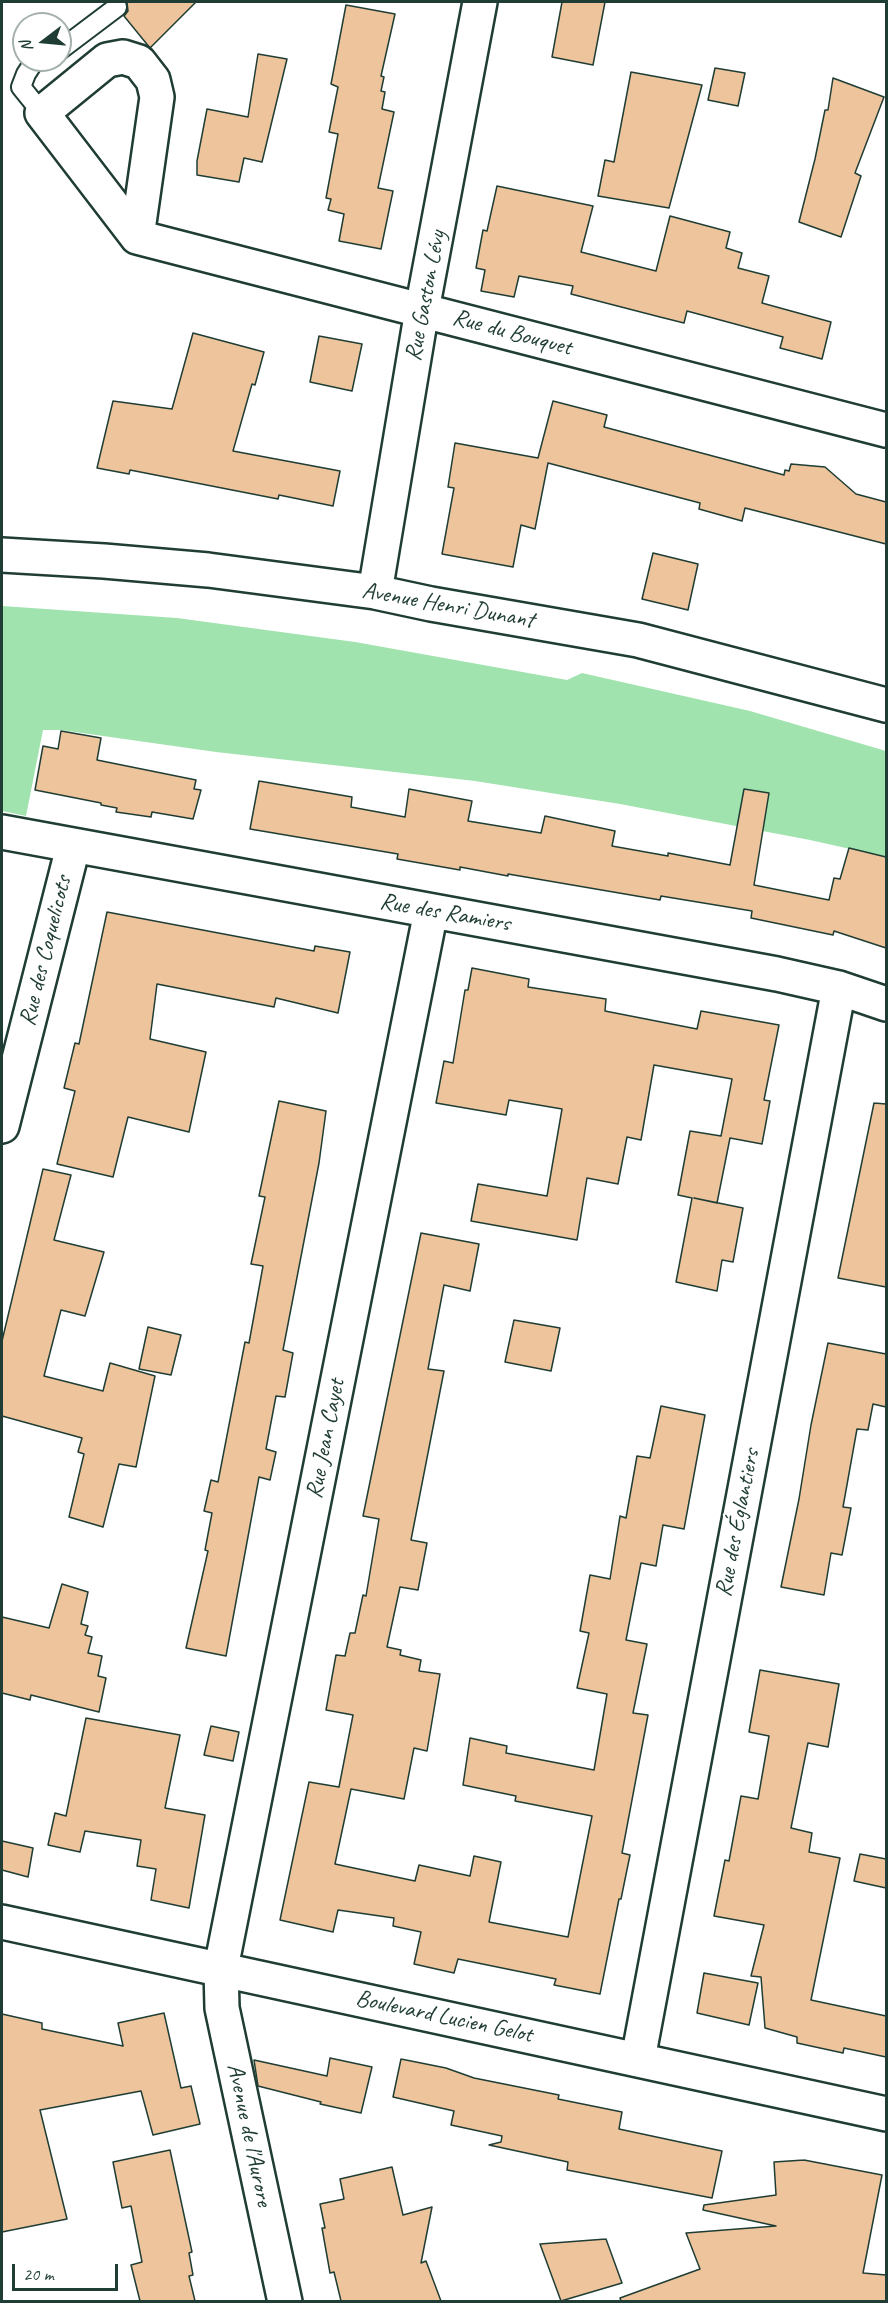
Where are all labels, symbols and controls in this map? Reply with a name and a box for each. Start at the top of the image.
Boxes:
north arrow [12,12,72,72]
text: N [16,39,38,54]
street label: Rue Gaston Lévy [399,228,453,364]
street label: Rue du Bouquet [449,303,575,363]
street label: Avenue Henri Dunant [360,577,536,635]
street label: Rue des Coquelicots [13,873,79,1029]
street label: Rue des Ramiers [378,887,512,939]
street label: Rue Jean Cayet [300,1377,352,1501]
street label: Rue des Églantiers [710,1447,766,1599]
street label: Boulevard Lucien Gelot [353,1984,535,2050]
street label: Avenue de l'Aurore [220,2061,278,2209]
scale bar [15,2252,122,2290]
text: 20 m [23,2263,54,2285]

